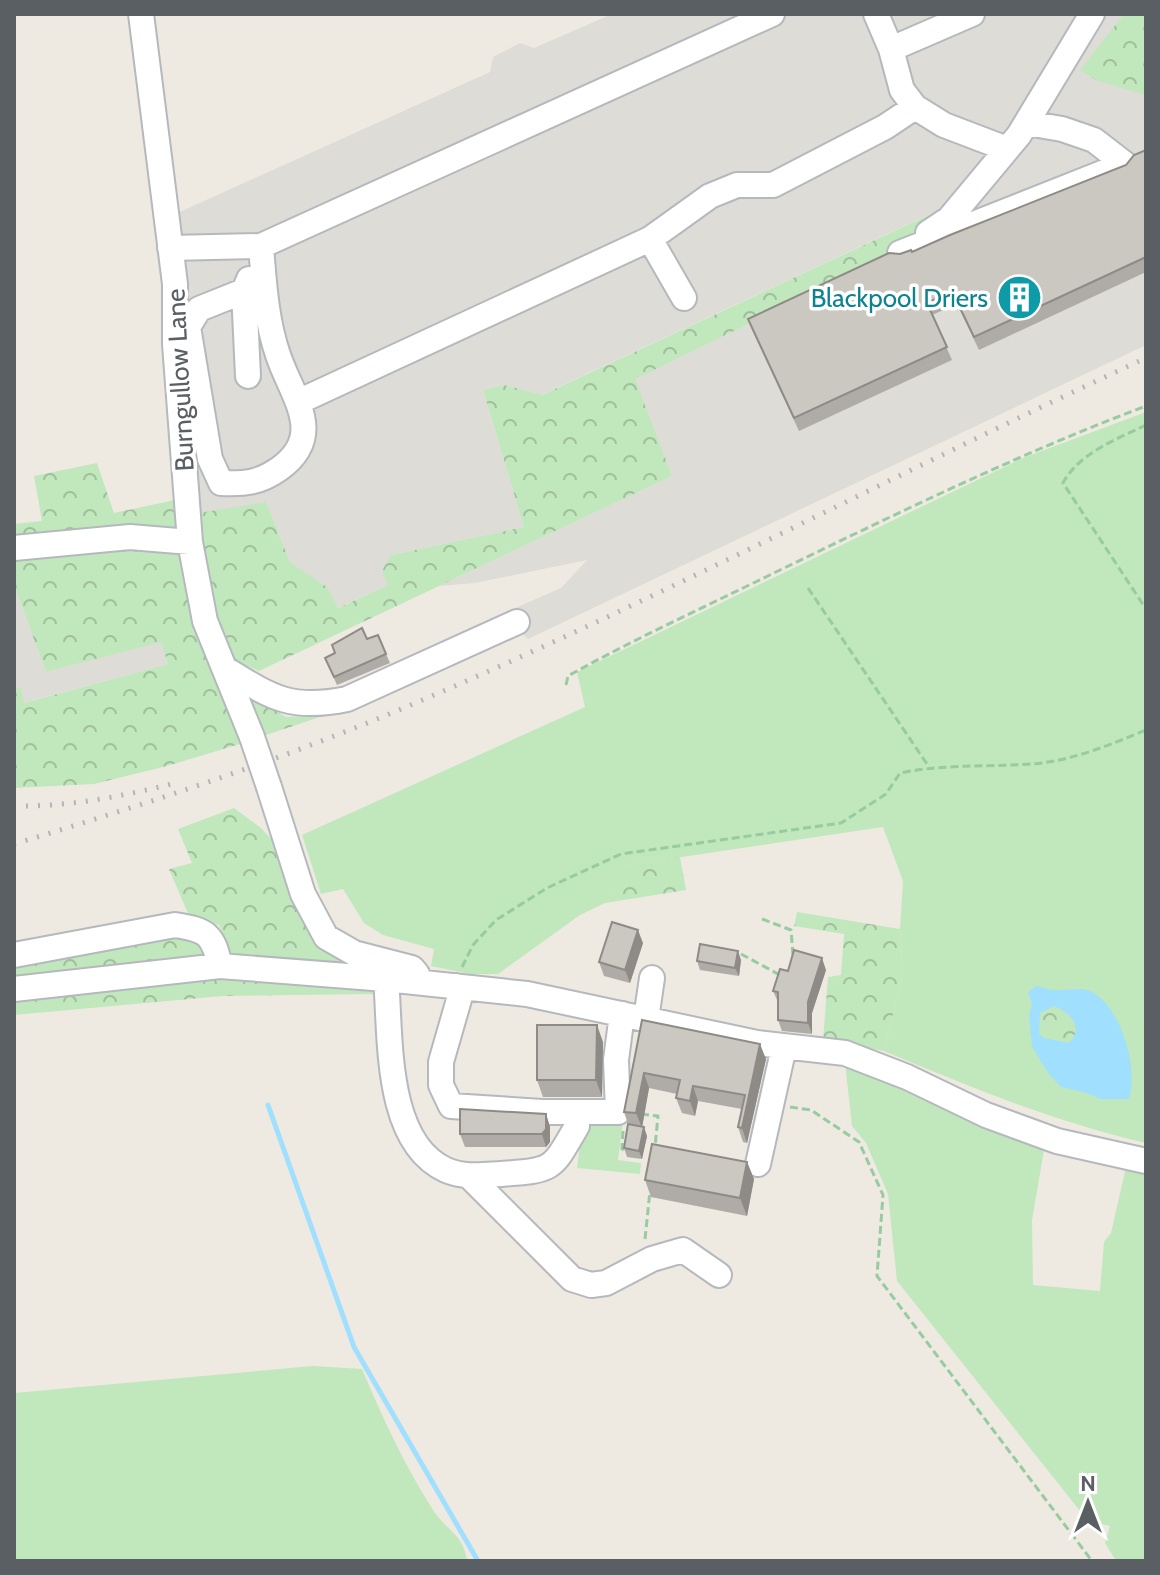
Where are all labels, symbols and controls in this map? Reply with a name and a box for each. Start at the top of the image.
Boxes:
building icon: Blackpool Driers [995,274,1043,322]
place label: Blackpool Driers [811,282,988,314]
street label: Burngullow Lane [159,288,201,472]
north arrow [1048,1463,1128,1543]
text: N [1080,1470,1096,1497]

